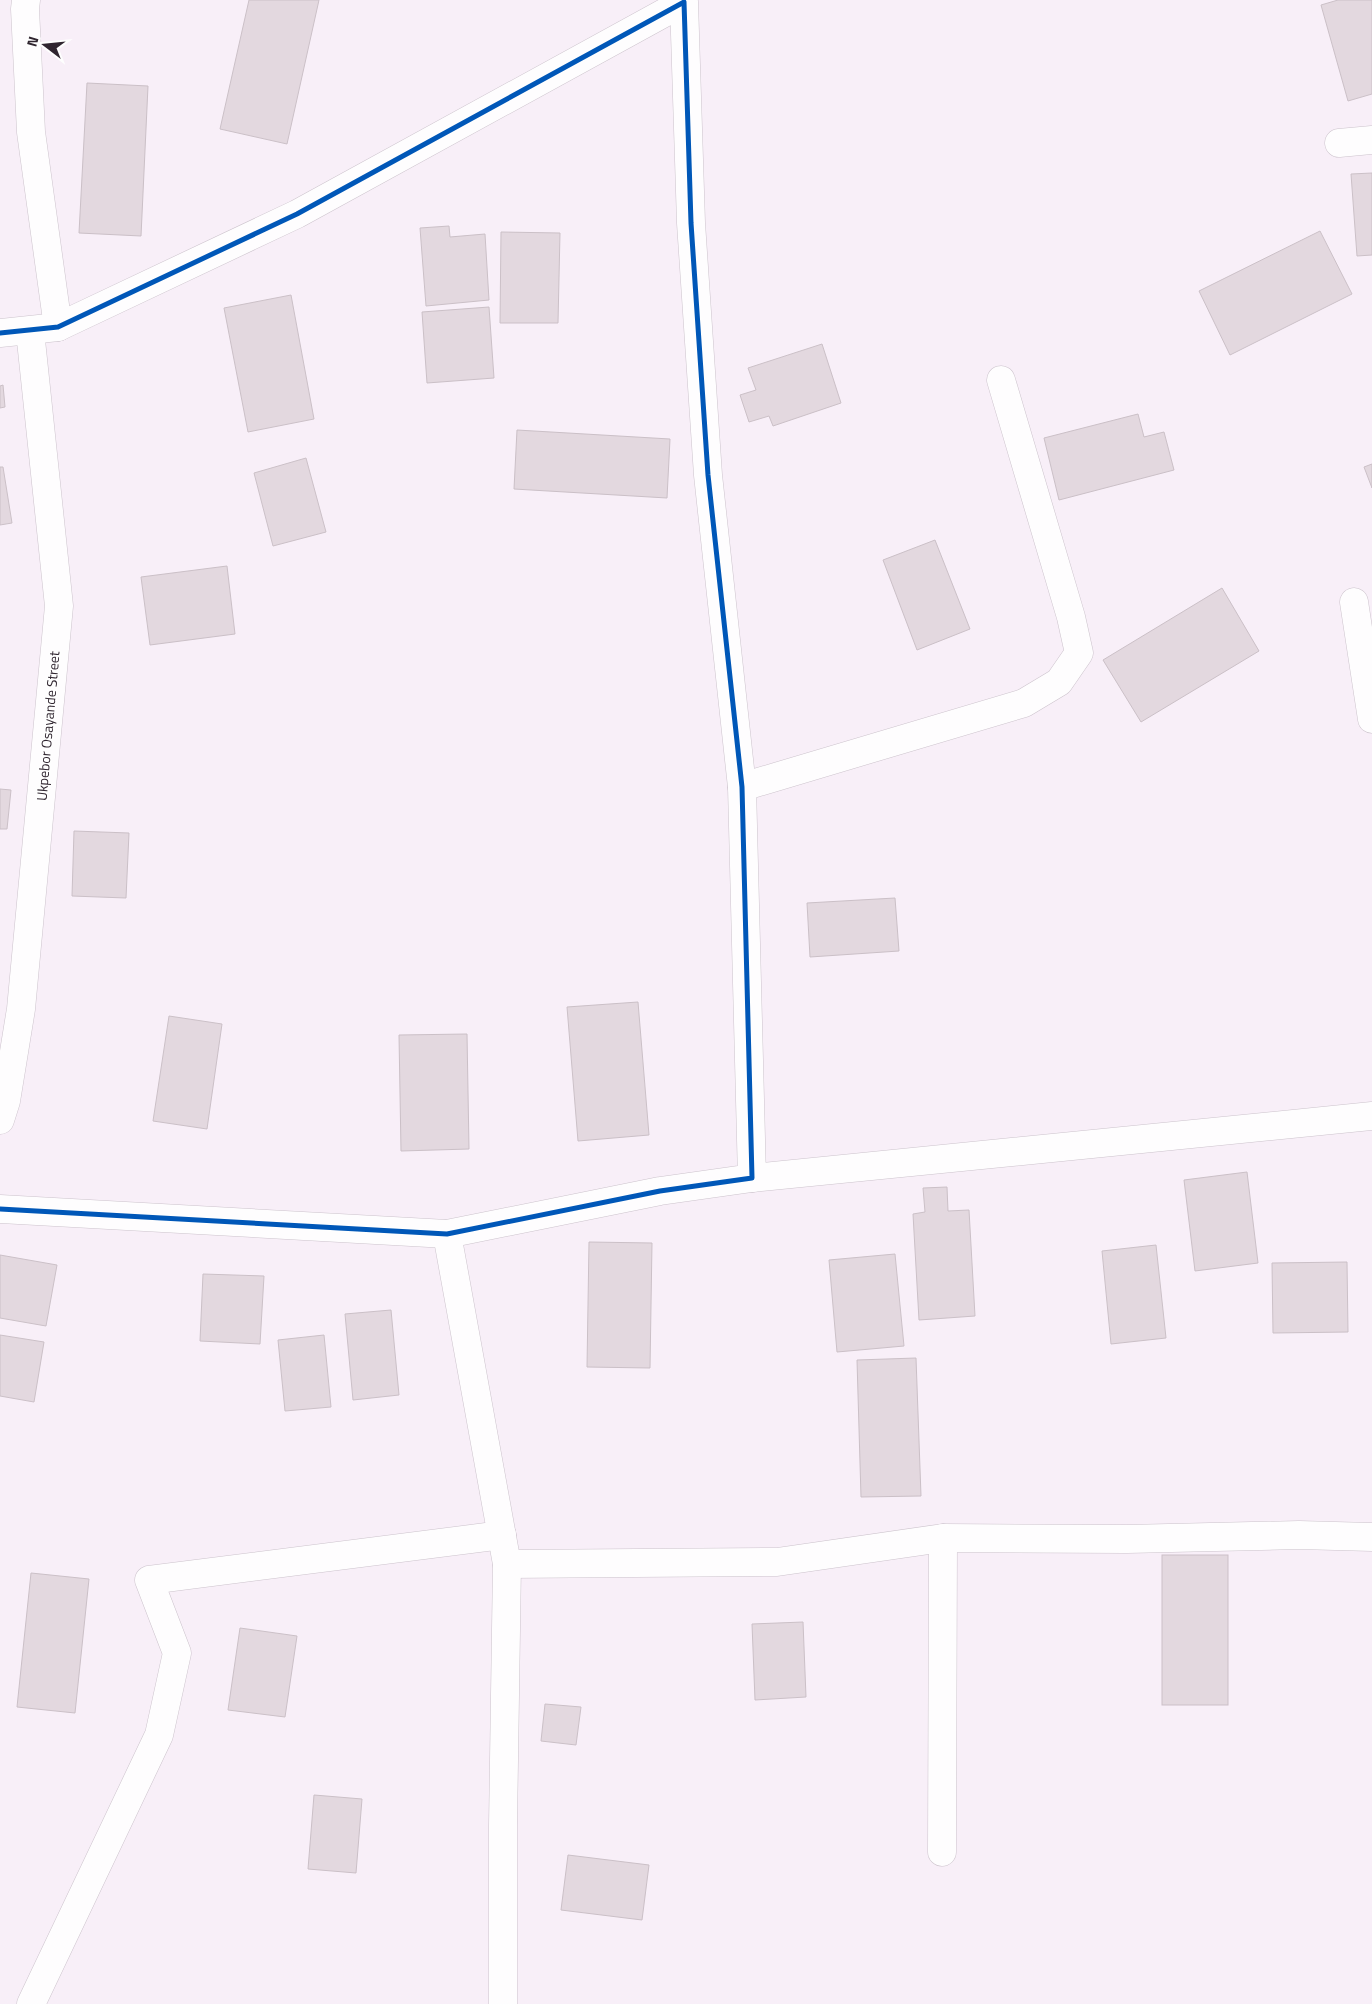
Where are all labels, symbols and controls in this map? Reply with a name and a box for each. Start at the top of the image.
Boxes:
north arrow [20,20,70,70]
text: N [21,34,43,49]
street label: Ukpebor Osayande Street [30,650,65,802]

